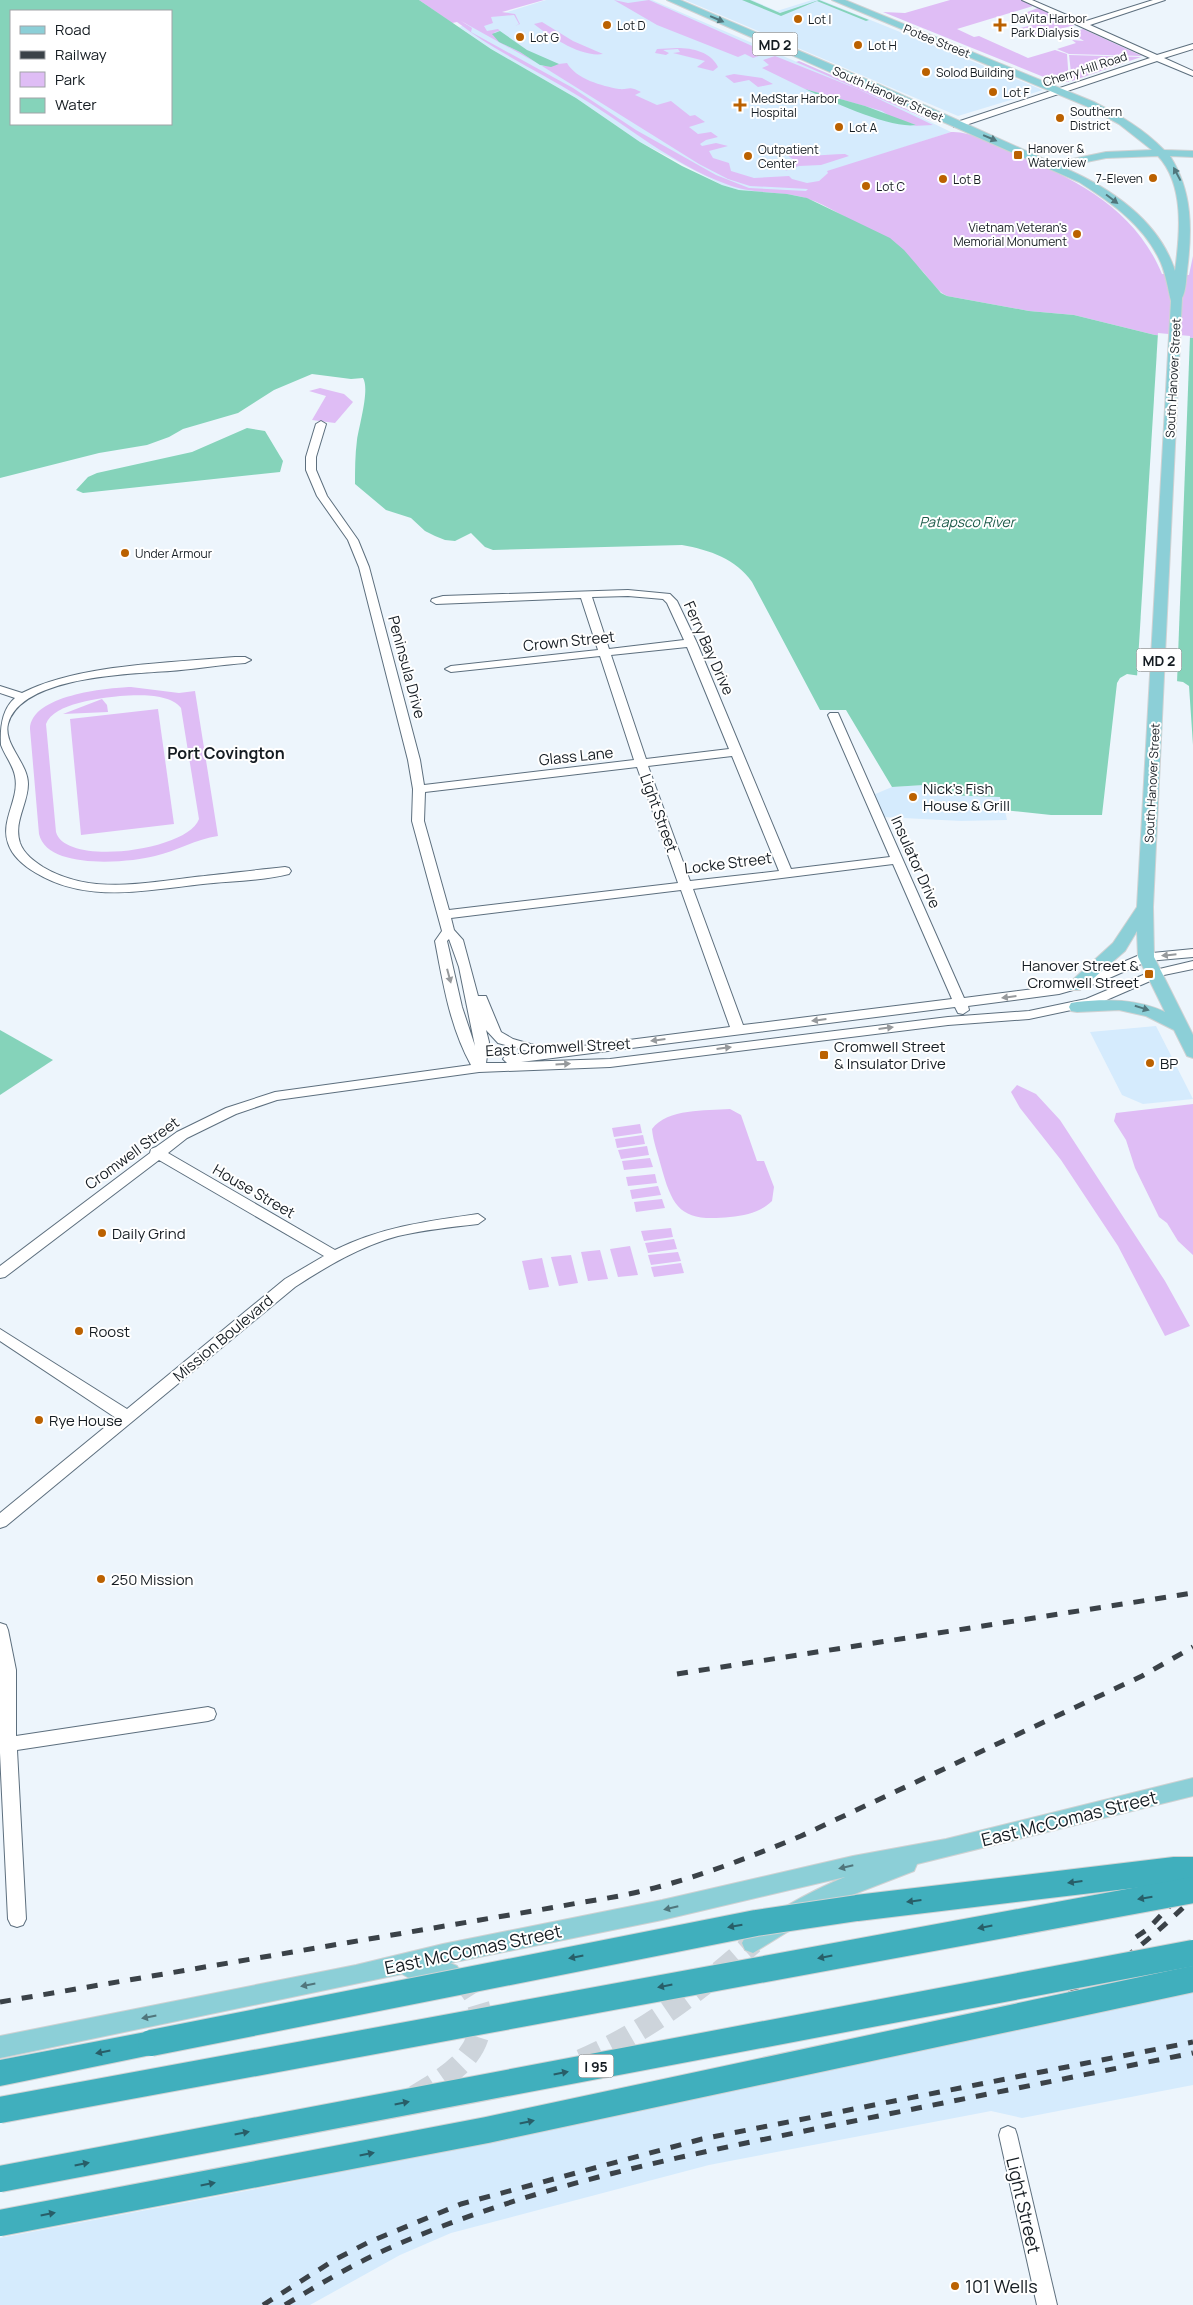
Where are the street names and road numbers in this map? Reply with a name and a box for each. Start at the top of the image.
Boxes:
street label: Potee Street [901,20,973,62]
road number: MD 2 [752,33,798,56]
street label: Cherry Hill Road [1041,47,1129,91]
street label: South Hanover Street [830,62,946,126]
street label: South Hanover Street [1161,318,1185,438]
street label: Ferry Bay Drive [679,598,739,699]
street label: Peninsula Drive [383,613,431,721]
street label: Crown Street [522,626,616,656]
road number: MD 2 [1136,648,1182,672]
street label: South Hanover Street [1140,723,1164,843]
street label: Glass Lane [538,742,615,770]
street label: Light Street [635,771,683,855]
street label: Insulator Drive [886,812,946,912]
street label: Locke Street [683,847,773,879]
street label: East Cromwell Street [485,1033,631,1061]
street label: Cromwell Street [81,1112,183,1194]
street label: House Street [209,1159,299,1223]
street label: Mission Boulevard [168,1290,278,1386]
street label: East McComas Street [979,1785,1159,1851]
street label: East McComas Street [382,1919,564,1979]
road number: I 95 [578,2054,614,2078]
street label: Light Street [1001,2154,1047,2256]

